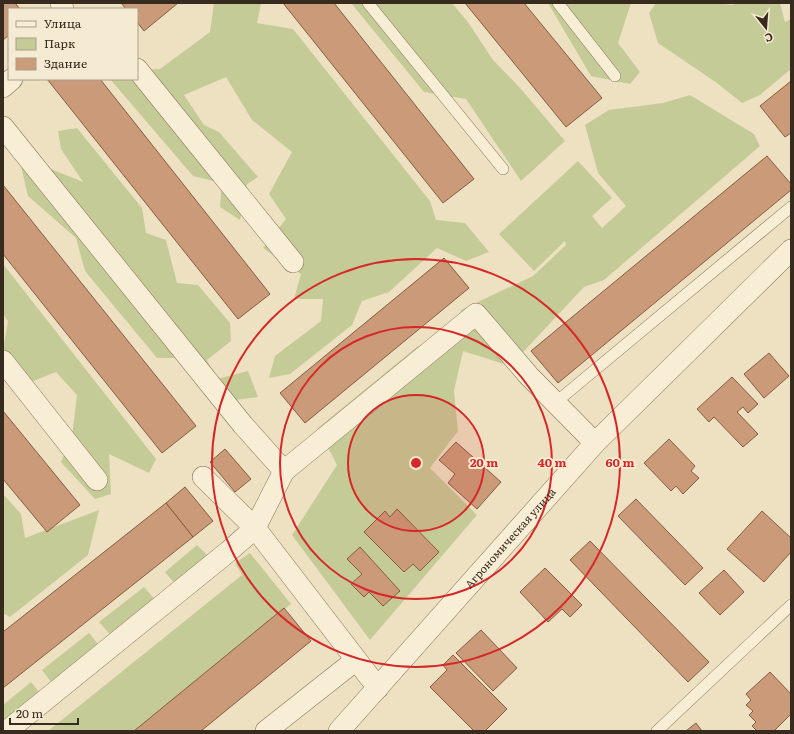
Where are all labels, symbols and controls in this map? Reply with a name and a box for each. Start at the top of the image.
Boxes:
legend [8,8,138,80]
north arrow [746,8,786,48]
text: Улица [44,14,82,32]
text: С [763,30,775,47]
text: Парк [44,34,75,52]
text: Здание [44,54,87,72]
text: 20 m [470,453,498,471]
text: 40 m [538,453,567,471]
text: 60 m [606,453,634,471]
centre of rings [409,456,423,470]
street label: Агрономическая улица [461,484,559,591]
scale bar [10,700,78,726]
text: 20 m [16,704,43,722]

